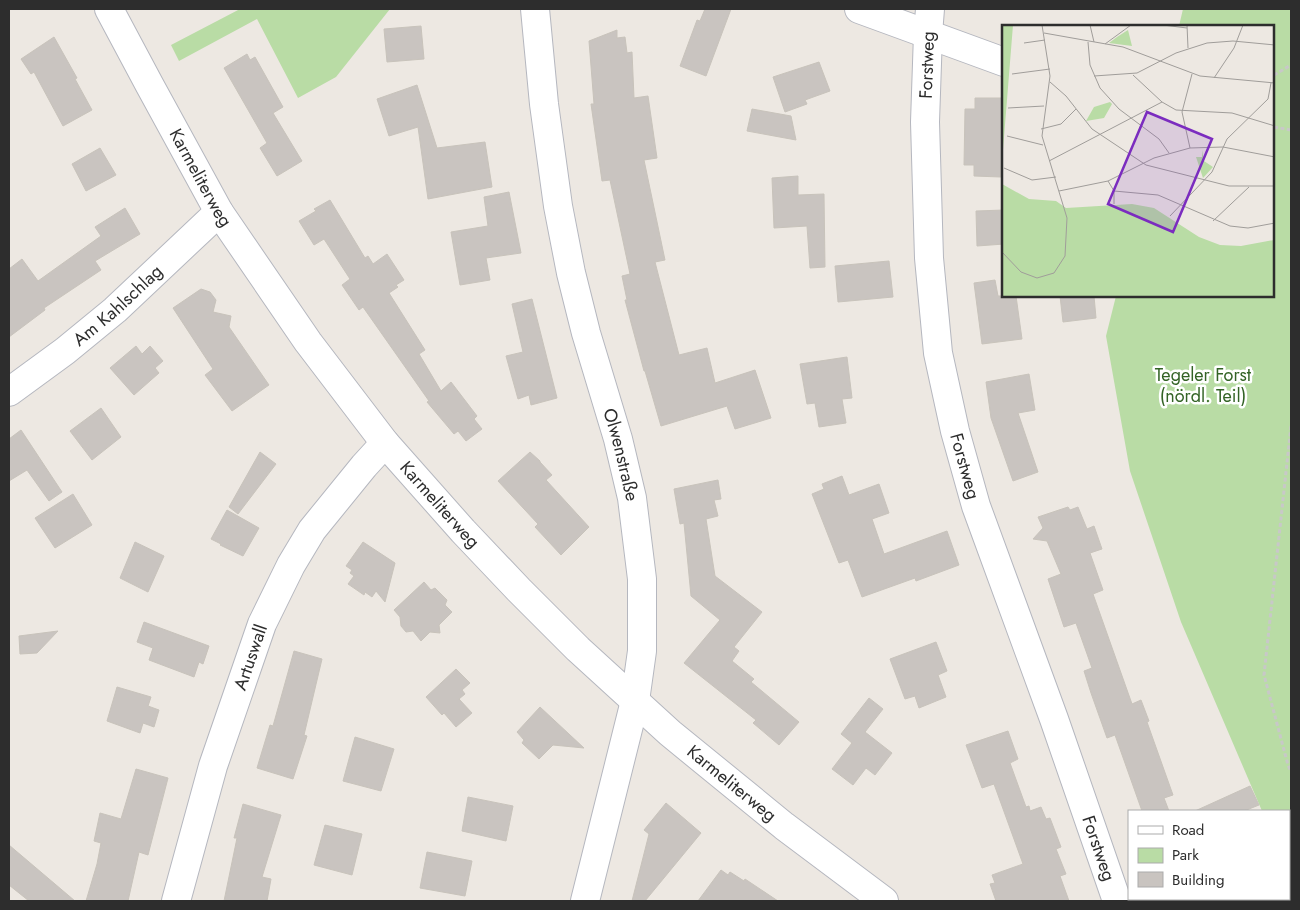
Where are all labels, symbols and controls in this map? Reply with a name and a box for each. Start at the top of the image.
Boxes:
inset map [1002,25,1275,298]
street label: Forstweg [913,31,941,99]
street label: Karmeliterweg [163,124,239,232]
street label: Am Kahlschlag [67,259,168,352]
park label: Tegeler Forst (nördl. Teil) [1155,362,1252,409]
street label: Olwenstraße [596,405,645,504]
street label: Forstweg [943,430,986,502]
street label: Karmeliterweg [394,455,486,554]
street label: Artuswall [227,621,274,694]
street label: Karmeliterweg [681,739,782,828]
legend [1128,810,1290,900]
street label: Forstweg [1075,812,1122,885]
text: Road [1172,819,1204,841]
text: Park [1172,844,1199,866]
text: Building [1172,869,1224,891]

